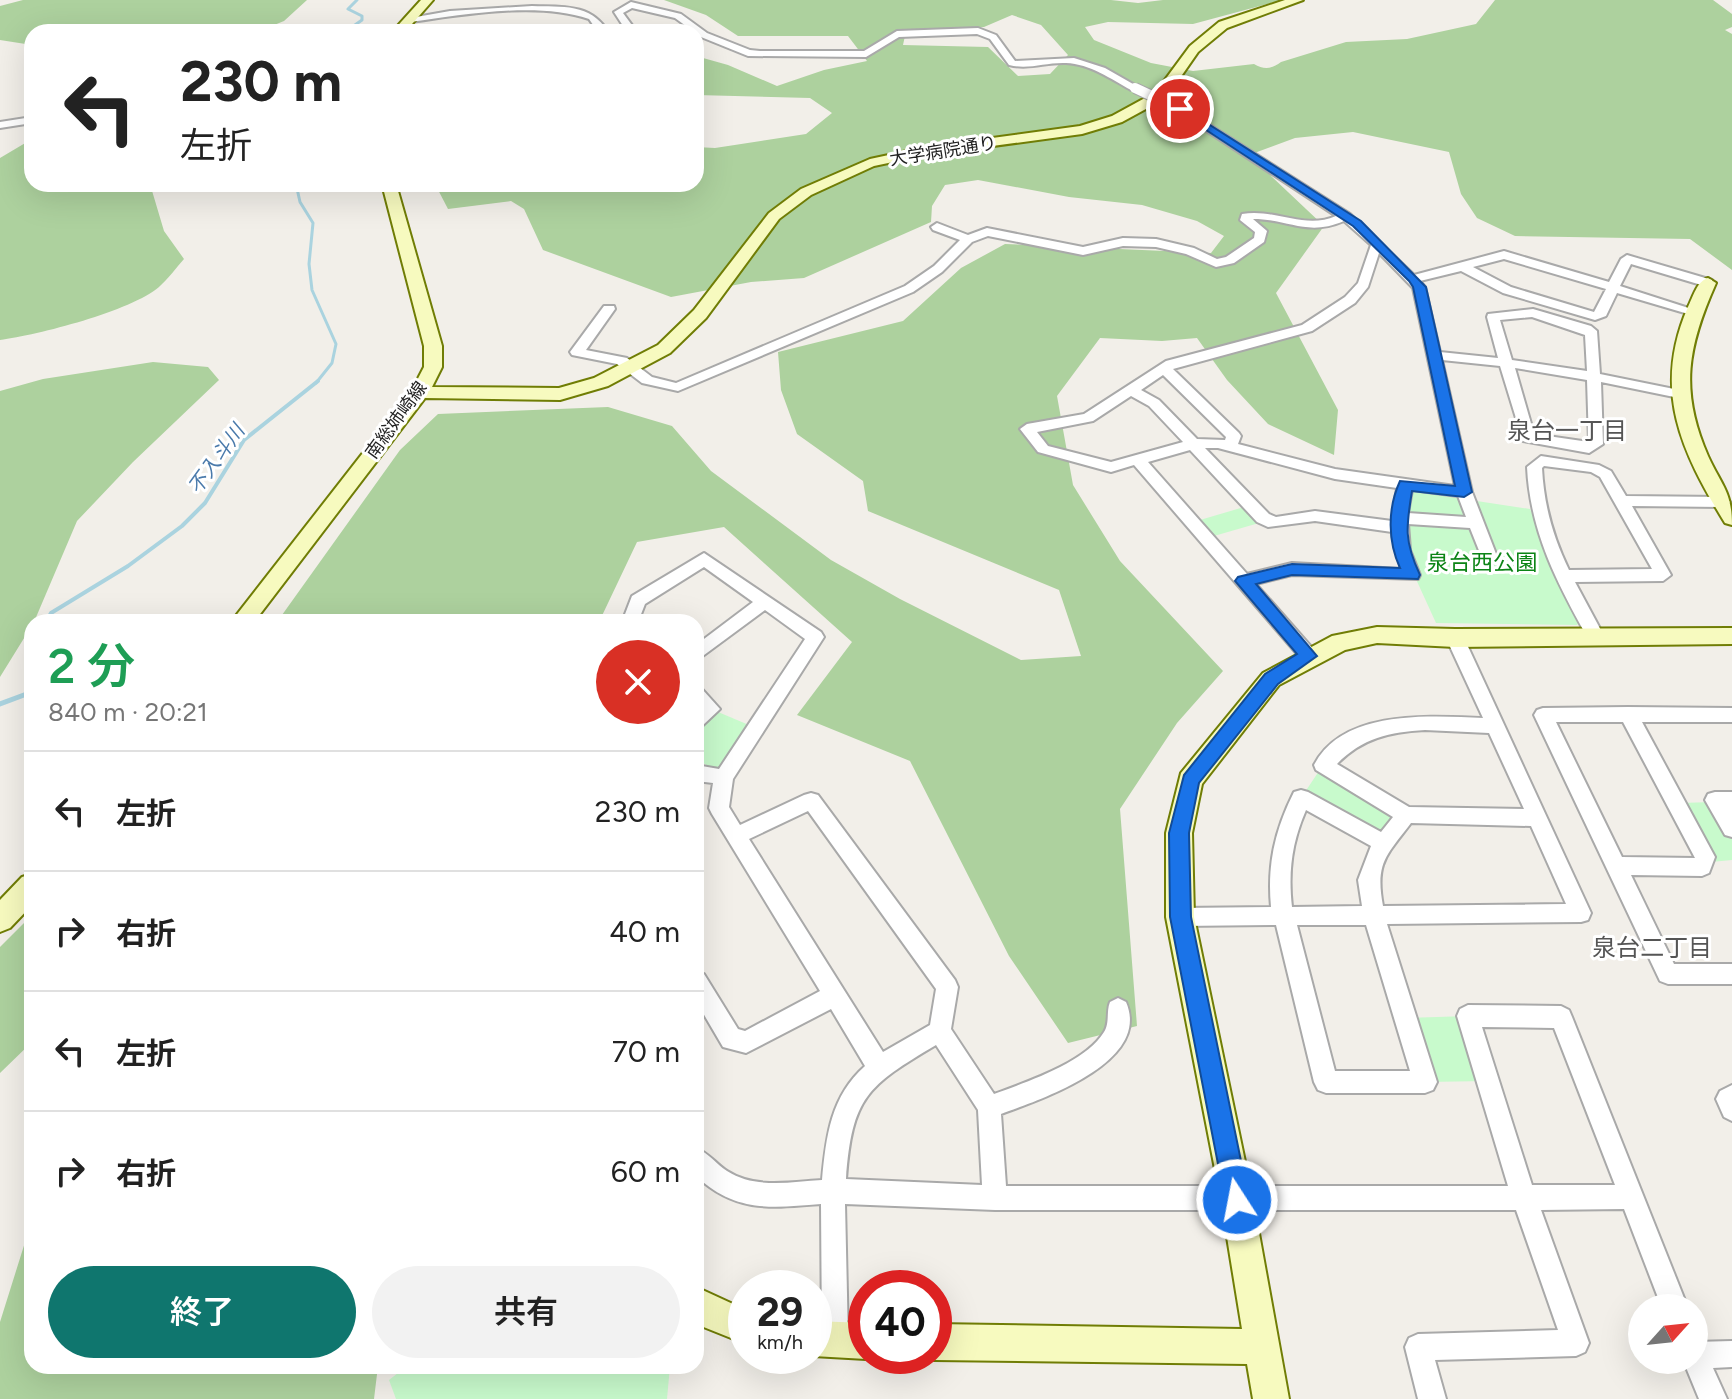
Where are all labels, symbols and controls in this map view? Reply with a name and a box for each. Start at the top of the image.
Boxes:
text: 230 m [180,48,342,115]
icon: left [48,56,152,160]
pin [1146,75,1214,143]
icon: arrive [1158,87,1202,131]
text: 左折 [180,124,252,167]
street label: 大学病院通り [888,132,998,170]
street label: 南総姉崎線 [361,377,431,463]
district label: 泉台一丁目 [1507,416,1627,445]
water label: 不入斗川 [183,418,250,498]
park label: 泉台西公園 [1427,549,1537,576]
text: 2 分 [48,637,135,695]
button: close [596,640,680,724]
text: 840 m · 20:21 [48,696,208,728]
icon: left [48,789,92,833]
text: 230 m [595,793,680,830]
text: 左折 [116,795,176,832]
icon: right [48,909,92,953]
text: 40 m [609,913,680,950]
text: 右折 [116,915,176,952]
district label: 泉台二丁目 [1592,933,1712,962]
icon: left [48,1029,92,1073]
text: 70 m [612,1033,680,1070]
text: 左折 [116,1035,176,1072]
icon: right [48,1149,92,1193]
text: 60 m [611,1153,680,1190]
text: 右折 [116,1155,176,1192]
position arrow [1195,1158,1279,1242]
button: 終了 [48,1266,356,1358]
button: 共有 [372,1266,680,1358]
speed limit sign: 40 [848,1270,952,1374]
text: 29 [757,1288,803,1336]
north arrow [1628,1294,1708,1374]
map controls [1628,1294,1708,1374]
text: km/h [757,1330,803,1354]

